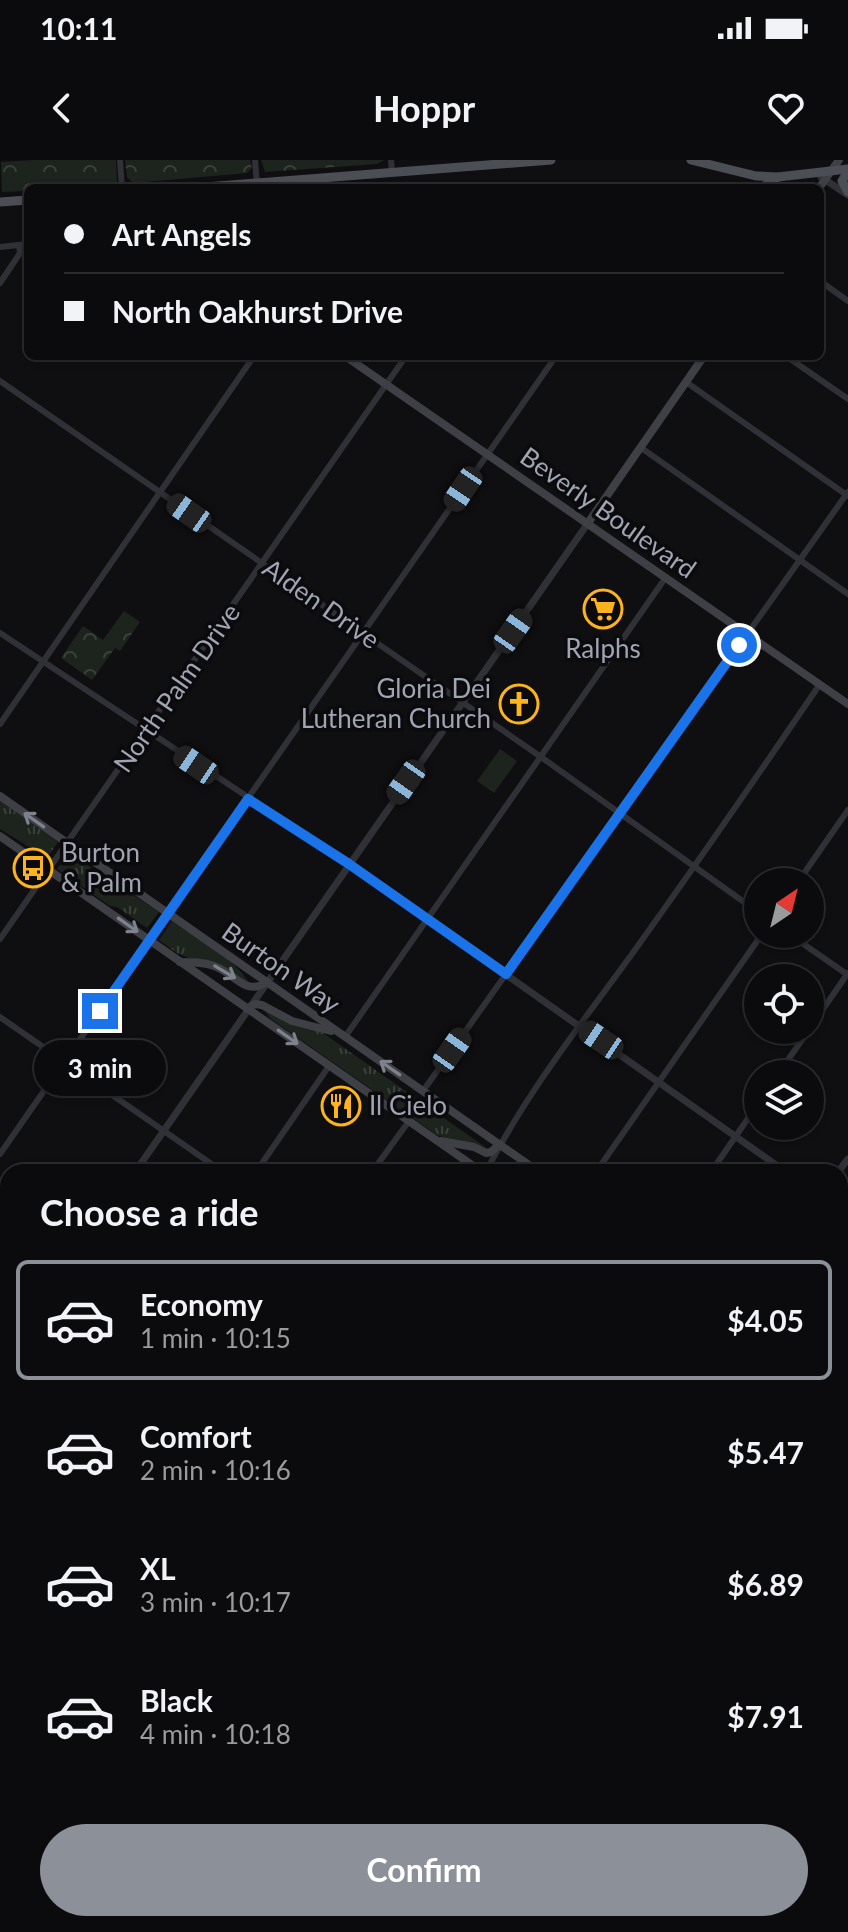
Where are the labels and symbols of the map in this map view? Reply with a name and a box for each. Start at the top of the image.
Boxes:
street label: Beverly Boulevard [515,440,702,585]
car [440,462,486,516]
car [162,489,216,537]
street label: Alden Drive [257,551,386,655]
supermarket icon: Ralphs [582,588,624,630]
street label: North Palm Drive [106,597,246,778]
car [489,604,537,658]
route start [721,627,757,663]
place label: Ralphs [565,632,641,664]
place label: Gloria Dei Lutheran Church [301,672,491,734]
church icon: Gloria Dei Lutheran Church [498,683,540,725]
car [169,742,223,788]
car [382,755,430,809]
one-way arrow [23,812,45,828]
place label: Burton & Palm [61,836,142,898]
bus stop icon: Burton & Palm [12,847,54,889]
north arrow [744,868,824,948]
street label: Burton Way [216,915,347,1020]
one-way arrow [116,917,138,933]
one-way arrow [213,965,236,981]
route end [82,993,118,1029]
car [574,1017,628,1063]
car [428,1023,476,1077]
one-way arrow [277,1029,299,1045]
callout: 3 min [34,1039,166,1095]
one-way arrow [379,1060,401,1076]
restaurant icon: Il Cielo [320,1085,362,1127]
place label: Il Cielo [369,1089,447,1121]

